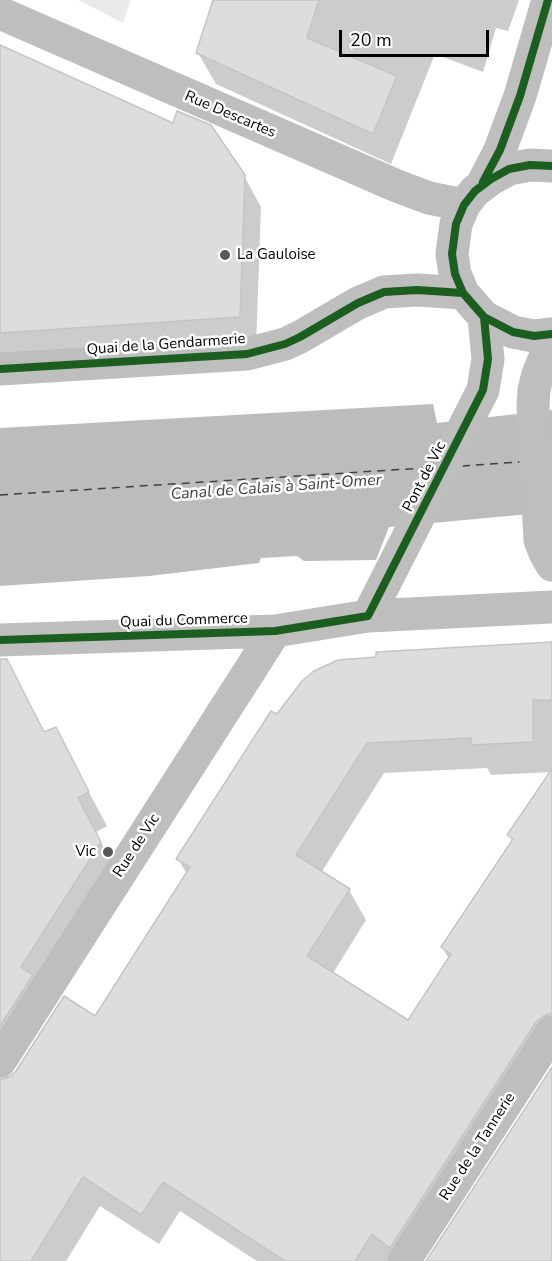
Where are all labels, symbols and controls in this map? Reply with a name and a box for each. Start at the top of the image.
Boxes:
scale bar [342,18,492,56]
text: 20 m [350,28,392,52]
street label: Rue Descartes [182,88,278,142]
place label: La Gauloise [237,246,316,264]
marker: La Gauloise [218,248,232,262]
street label: Quai de la Gendarmerie [86,330,246,360]
street label: Pont de Vic [400,439,450,515]
water label: Canal de Calais à Saint-Omer [170,471,382,505]
street label: Quai du Commerce [120,610,248,632]
street label: Rue de Vic [110,811,164,881]
place label: Vic [75,843,96,861]
marker: Vic [101,845,115,859]
street label: Rue de la Tannerie [436,1090,520,1204]

